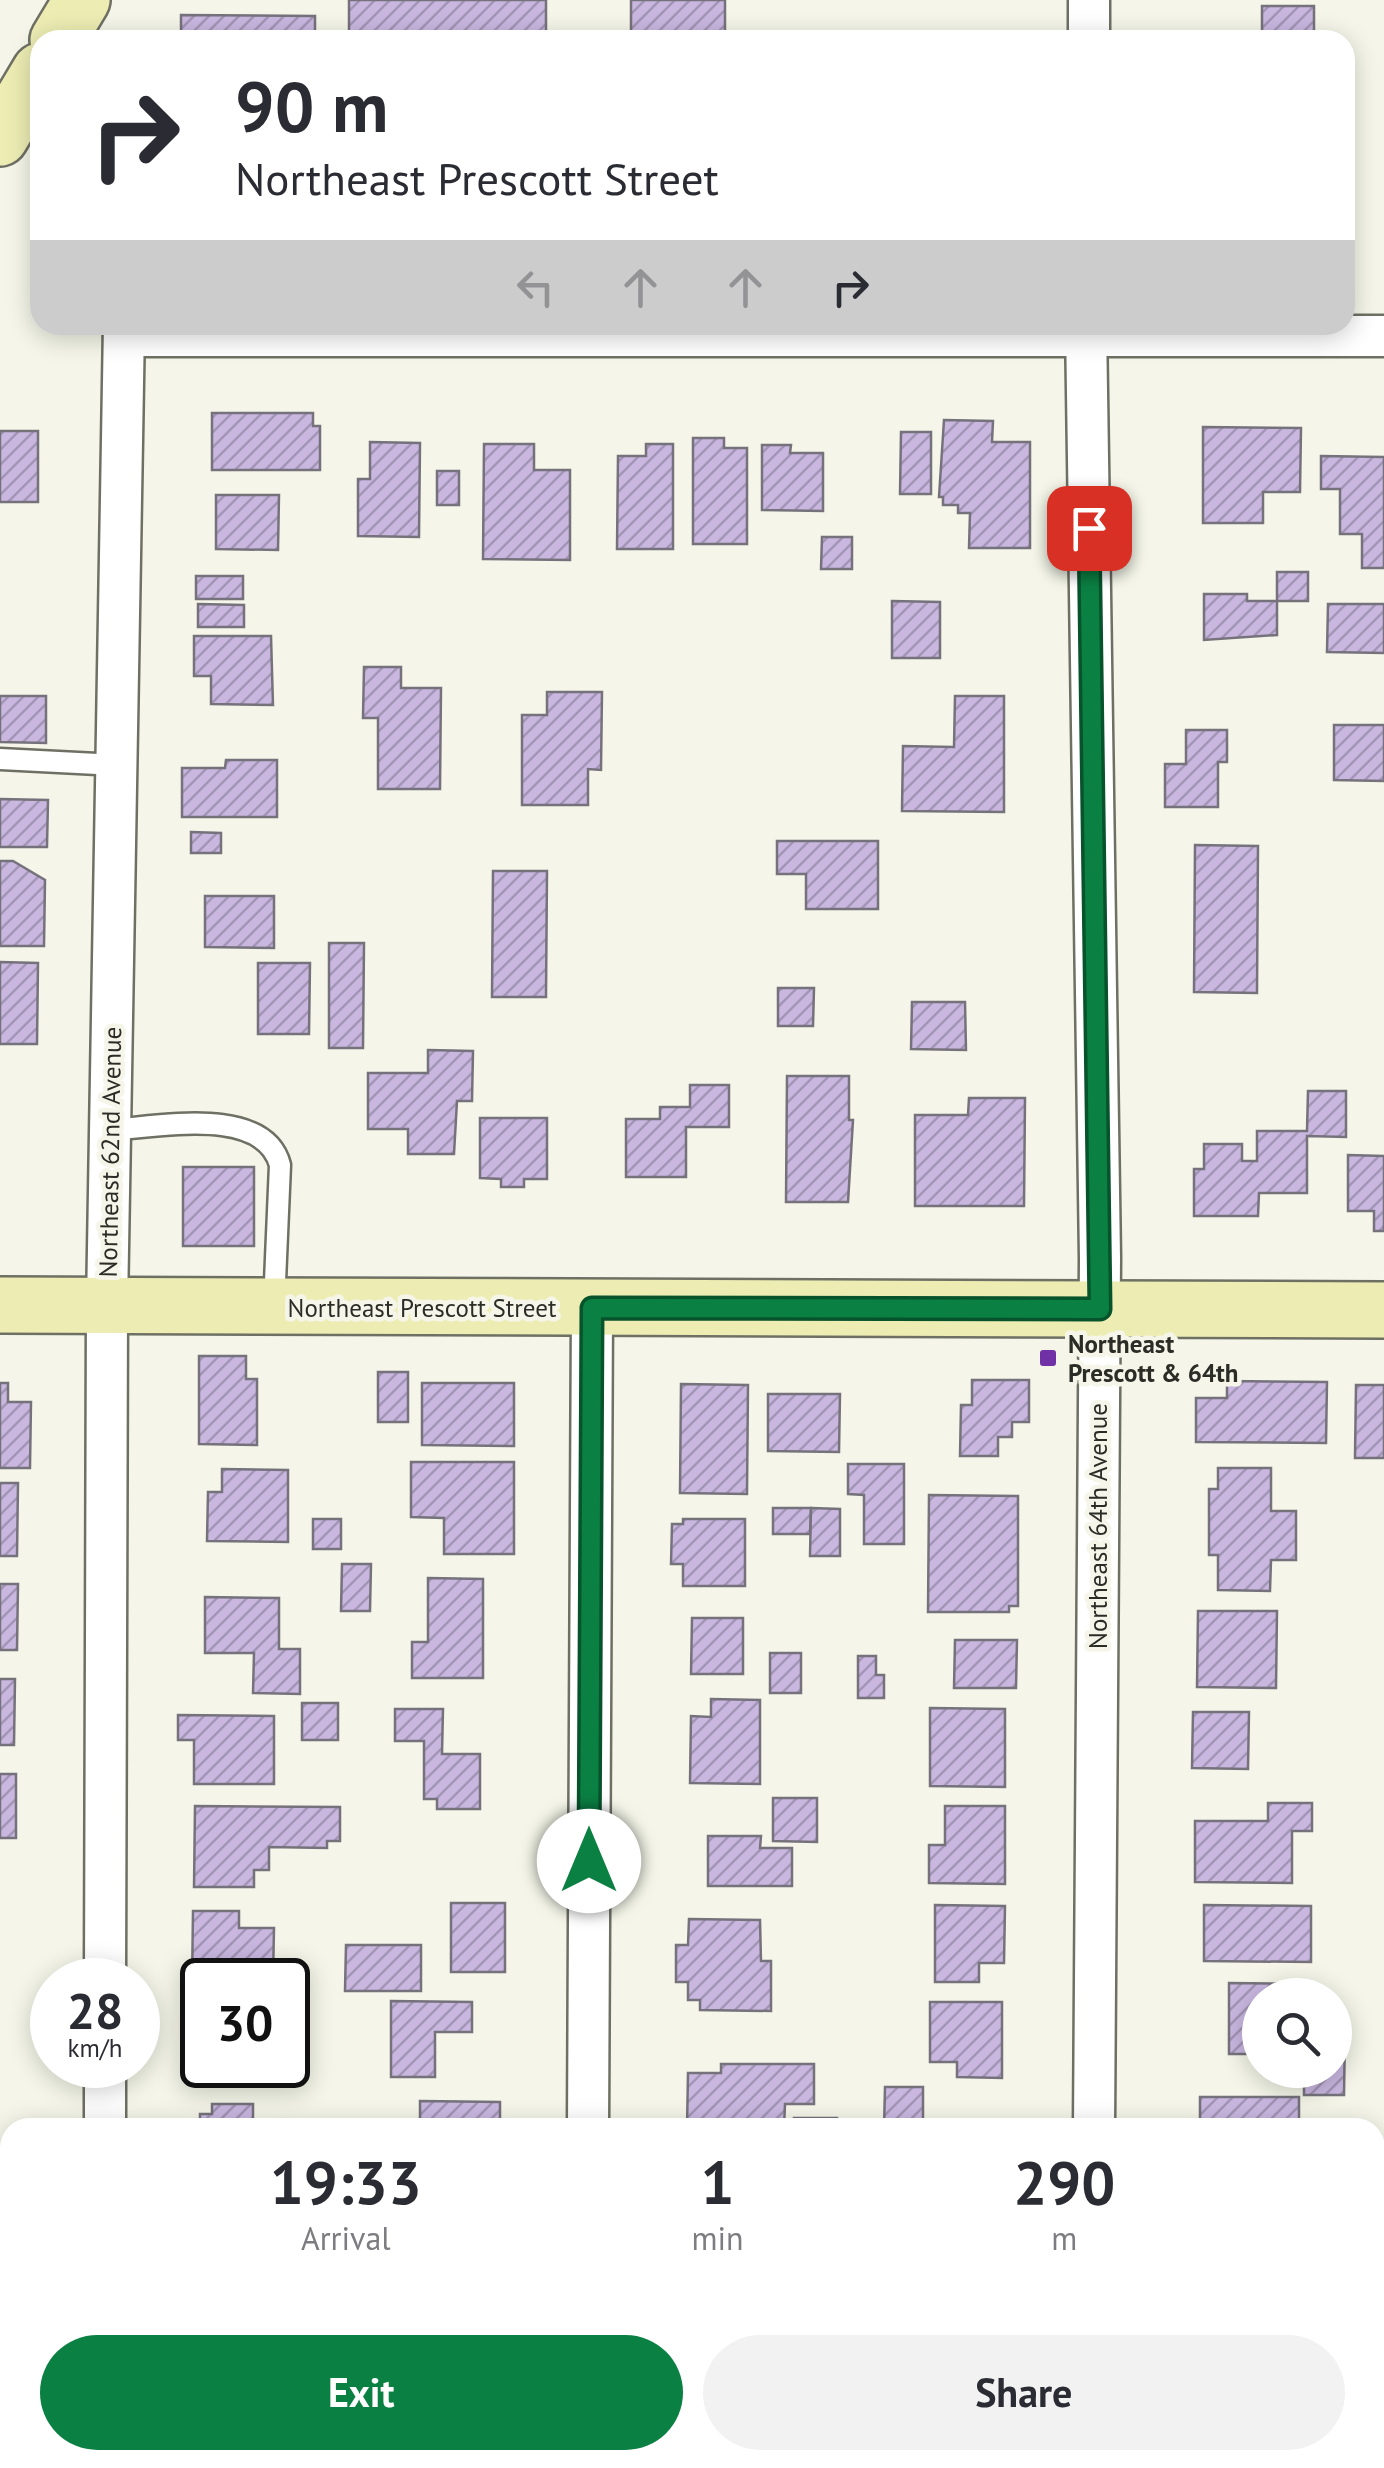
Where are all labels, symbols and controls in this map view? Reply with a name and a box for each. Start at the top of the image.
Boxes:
text: 90 m [235,61,388,151]
icon: right [70,70,200,200]
text: Northeast Prescott Street [235,149,719,207]
icon: left [508,260,563,315]
icon: ahead [613,260,668,315]
icon: ahead [718,260,773,315]
icon: right [823,260,878,315]
pin [1047,486,1132,571]
icon: arrive [1062,501,1117,556]
street label: Northeast 62nd Avenue [92,1026,128,1278]
street label: Northeast Prescott Street [288,1292,557,1324]
place label: Northeast Prescott & 64th [1068,1328,1238,1389]
marker: Northeast Prescott & 64th [1037,1347,1059,1369]
street label: Northeast 64th Avenue [1082,1403,1114,1649]
position arrow [537,1809,641,1913]
speed limit sign: 30 [180,1958,310,2088]
text: 28 [67,1978,123,2043]
map controls [1242,1978,1352,2088]
button: search [1242,1978,1352,2088]
text: km/h [68,2032,122,2064]
text: 19:33 [270,2143,422,2221]
text: 1 [701,2143,735,2221]
text: 290 [1013,2143,1115,2221]
text: Arrival [301,2217,391,2259]
text: min [692,2217,744,2259]
text: m [1051,2217,1077,2259]
button: Exit [40,2335,683,2450]
button: Share [703,2335,1345,2450]

